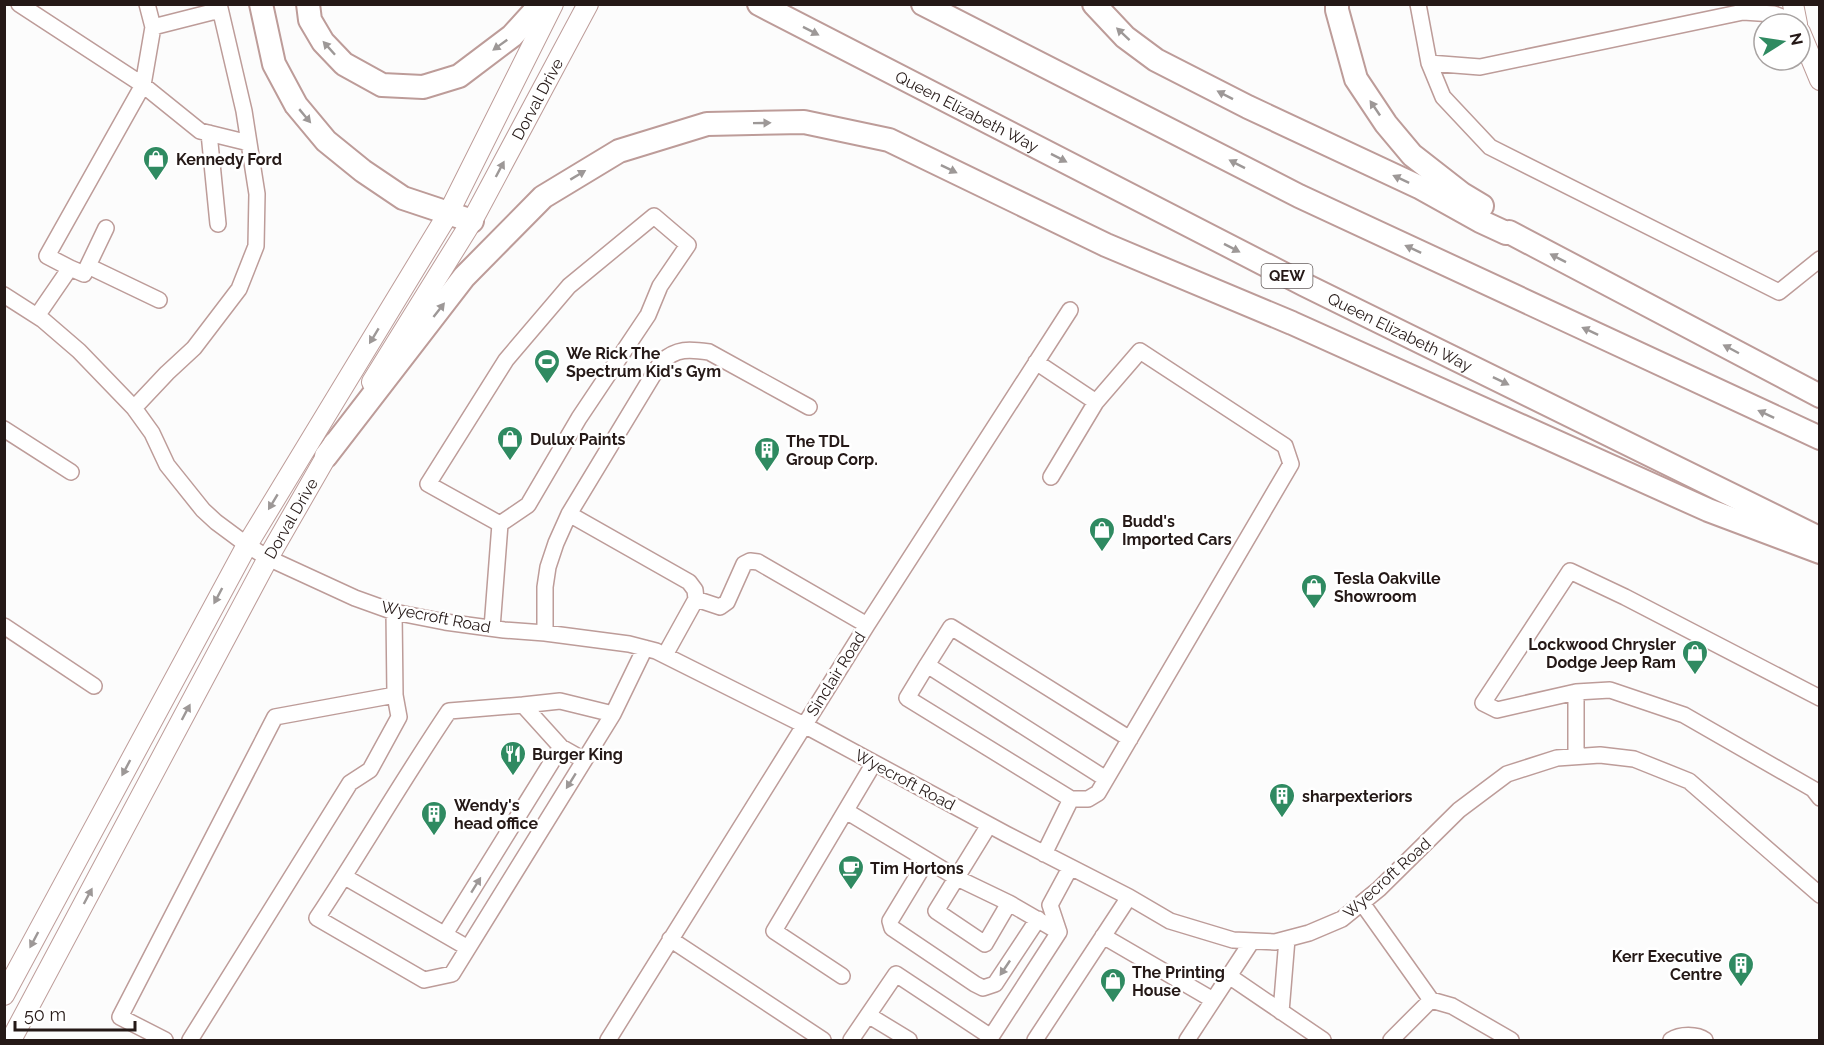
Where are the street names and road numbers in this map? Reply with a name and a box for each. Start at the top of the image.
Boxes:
street label: Dorval Drive [508,55,567,143]
street label: Queen Elizabeth Way [892,66,1042,156]
road number: QEW [1262,264,1312,288]
street label: Queen Elizabeth Way [1325,288,1476,375]
street label: Dorval Drive [260,475,321,562]
street label: Wyecroft Road [380,597,492,637]
street label: Sinclair Road [803,628,869,720]
street label: Wyecroft Road [852,746,958,814]
street label: Wyecroft Road [1339,834,1435,922]

